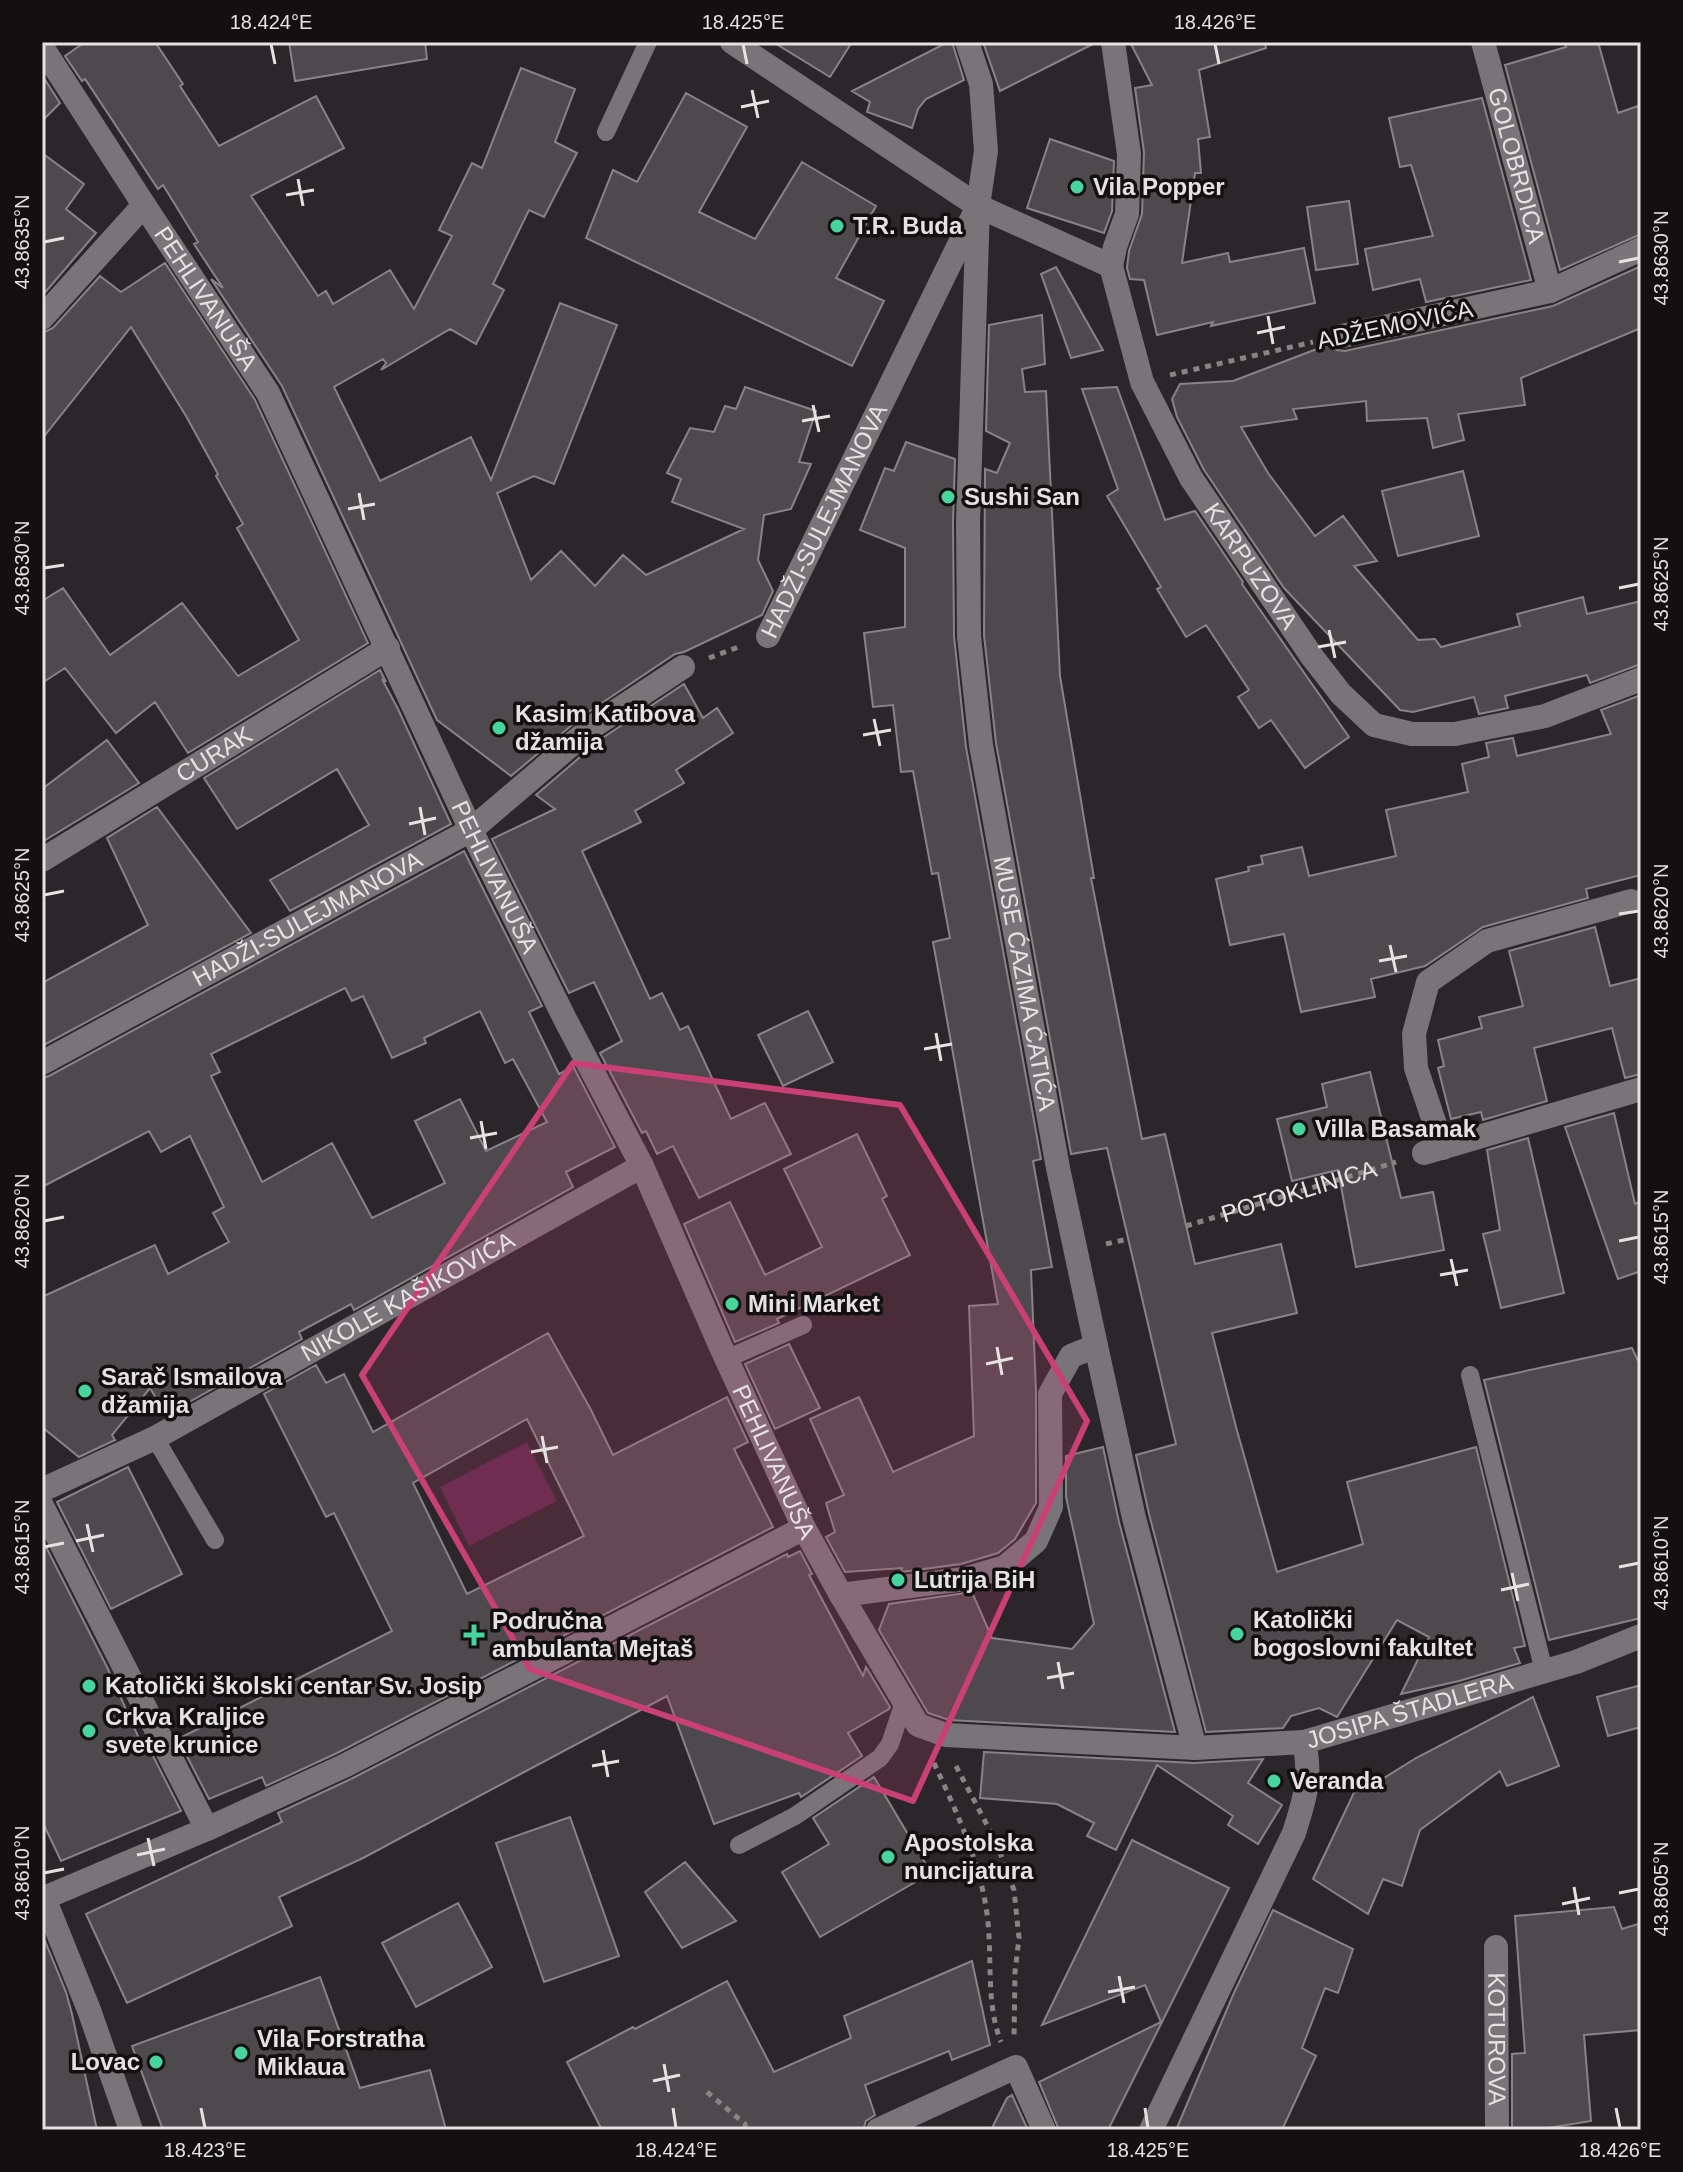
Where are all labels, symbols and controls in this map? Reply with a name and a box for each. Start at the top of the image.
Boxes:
text: 18.424°E [230,11,312,33]
text: 18.425°E [702,11,784,33]
text: 18.426°E [1174,11,1256,33]
street label: GOLOBRDICA [1483,85,1551,246]
place label: Vila Popper [1093,173,1225,200]
marker: Vila Popper [1068,178,1086,196]
text: 43.8635°N [11,195,33,289]
text: 43.8630°N [1650,211,1672,305]
place label: T.R. Buda [853,212,963,239]
marker: T.R. Buda [828,217,846,235]
street label: PEHLIVANUŠA [149,221,263,375]
street label: ADŽEMOVIĆA [1314,295,1475,354]
street label: HADŽI-SULEJMANOVA [755,399,892,642]
place label: Sushi San [964,483,1080,510]
marker: Sushi San [939,488,957,506]
street label: KARPUZOVA [1199,498,1303,634]
text: 43.8630°N [11,521,33,615]
text: 43.8625°N [1650,537,1672,631]
place label: Kasim Katibova džamija [515,700,696,755]
marker: Kasim Katibova džamija [490,719,508,737]
street label: CURAK [171,721,257,788]
street label: PEHLIVANUŠA [446,797,544,958]
street label: HADŽI-SULEJMANOVA [188,845,427,992]
text: 43.8625°N [11,848,33,942]
street label: MUSE ĆAZIMA ĆATIĆA [989,854,1061,1113]
text: 43.8620°N [1650,864,1672,958]
place label: Villa Basamak [1315,1115,1477,1142]
marker: Villa Basamak [1290,1120,1308,1138]
street label: POTOKLINICA [1218,1155,1380,1228]
text: 43.8620°N [11,1174,33,1268]
text: 43.8615°N [1650,1190,1672,1284]
street label: NIKOLE KAŠIKOVIĆA [296,1226,519,1367]
place label: Mini Market [748,1290,880,1317]
marker: Mini Market [723,1295,741,1313]
place label: Sarač Ismailova džamija [101,1363,283,1418]
street label: PEHLIVANUŠA [727,1380,821,1543]
marker: Sarač Ismailova džamija [76,1382,94,1400]
text: 43.8615°N [11,1500,33,1594]
text: 43.8610°N [1650,1516,1672,1610]
place label: Lutrija BiH [914,1566,1035,1593]
marker: Lutrija BiH [889,1571,907,1589]
place label: Katolički bogoslovni fakultet [1253,1606,1473,1661]
place label: Područna ambulanta Mejtaš [492,1607,693,1662]
marker: Područna ambulanta Mejtaš [463,1624,485,1646]
marker: Katolički bogoslovni fakultet [1228,1625,1246,1643]
street label: JOSIPA ŠTADLERA [1303,1667,1516,1754]
place label: Katolički školski centar Sv. Josip [105,1672,482,1699]
marker: Katolički školski centar Sv. Josip [80,1677,98,1695]
place label: Crkva Kraljice svete krunice [105,1703,265,1758]
marker: Crkva Kraljice svete krunice [80,1722,98,1740]
place label: Veranda [1290,1767,1384,1794]
marker: Veranda [1265,1772,1283,1790]
text: 43.8610°N [11,1826,33,1920]
place label: Apostolska nuncijatura [904,1829,1034,1884]
text: 43.8605°N [1650,1842,1672,1936]
marker: Apostolska nuncijatura [879,1848,897,1866]
street label: KOTUROVA [1483,1972,1511,2106]
place label: Vila Forstratha Miklaua [257,2025,425,2080]
marker: Vila Forstratha Miklaua [232,2044,250,2062]
place label: Lovac [71,2048,140,2075]
marker: Lovac [147,2053,165,2071]
text: 18.423°E [164,2139,246,2161]
text: 18.424°E [635,2139,717,2161]
text: 18.425°E [1107,2139,1189,2161]
text: 18.426°E [1579,2139,1661,2161]

